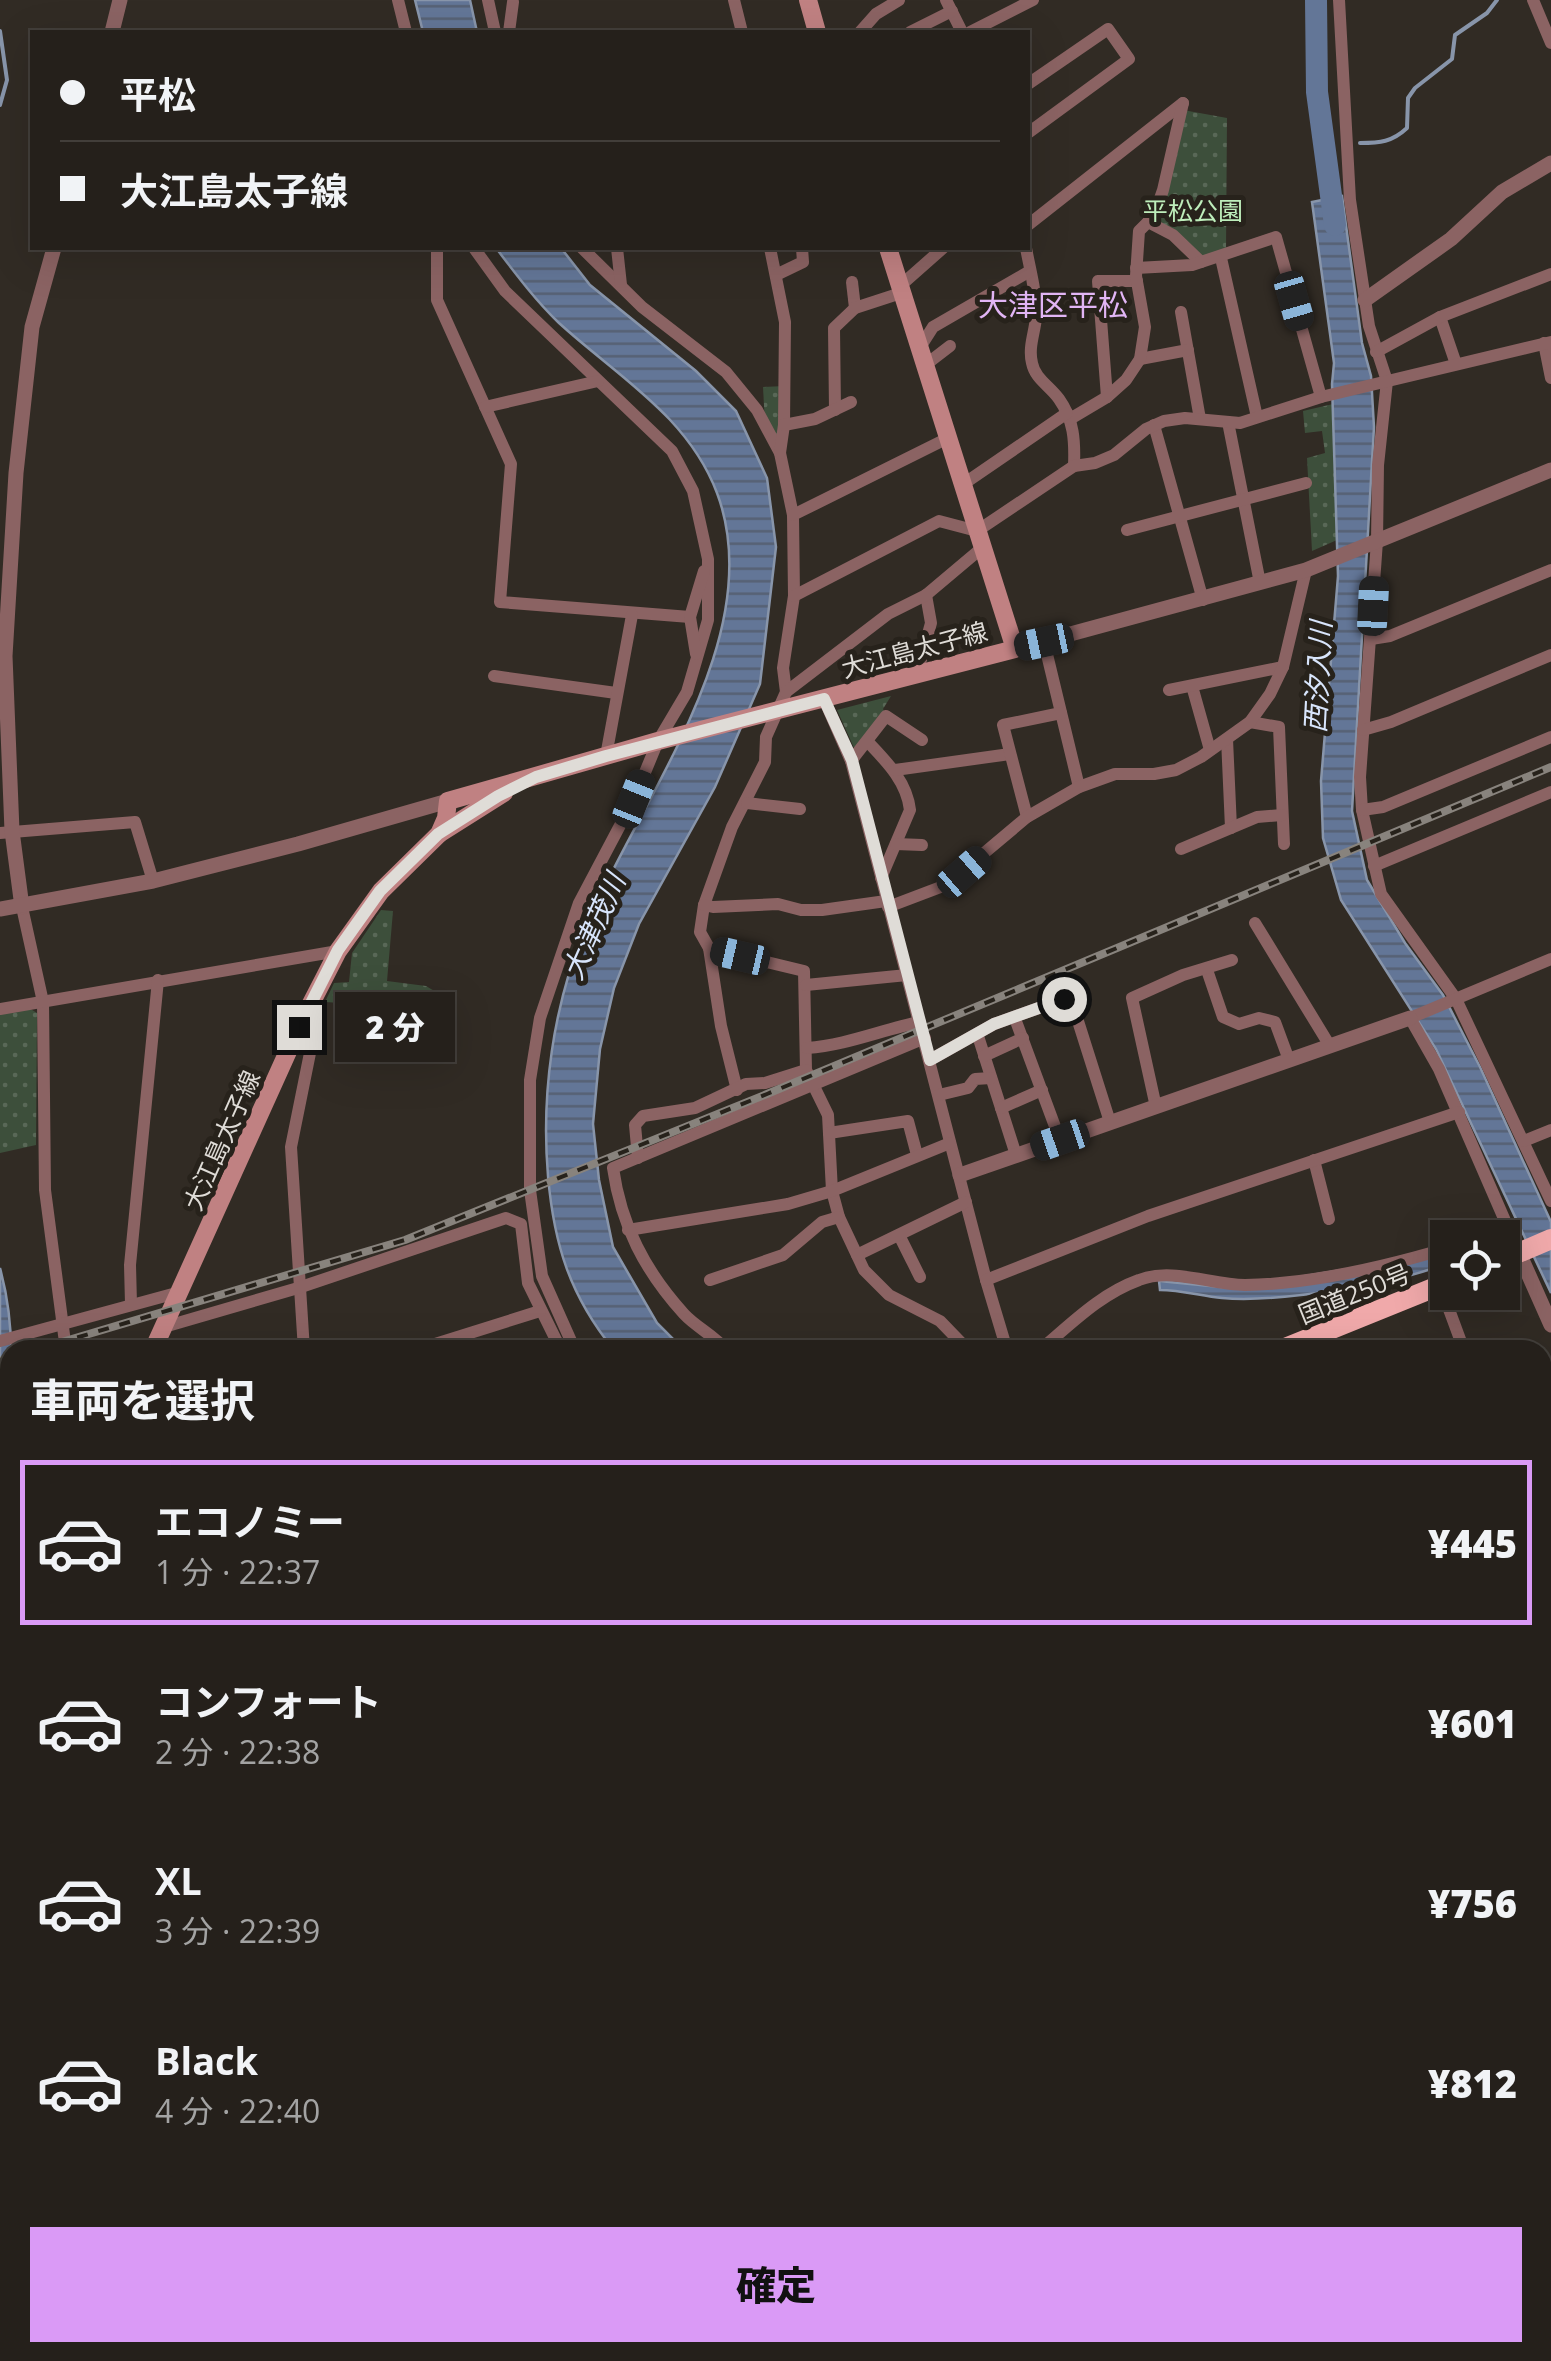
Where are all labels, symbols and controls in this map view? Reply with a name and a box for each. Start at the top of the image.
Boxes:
text: 平松 [120,68,196,120]
text: 大江島太子線 [120,164,348,216]
park label: 平松公園 [1143,193,1243,227]
car [1271,268,1317,334]
district label: 大津区平松 [978,284,1128,325]
car [1356,575,1390,637]
street label: 大江島太子線 [837,613,991,685]
water label: 西汐入川 [1295,617,1339,734]
car [1012,621,1076,663]
car [609,766,659,832]
car [932,841,996,903]
water label: 大津茂川 [553,864,634,985]
car [707,935,773,977]
route start [1042,977,1087,1022]
callout: 2 分 [334,992,454,1062]
route end [277,1005,322,1050]
text: 2 分 [365,1005,425,1048]
street label: 大江島太子線 [175,1065,267,1215]
car [1027,1116,1093,1164]
map controls [1430,1220,1520,1310]
button: locate [1430,1220,1520,1310]
street label: 国道250号 [1293,1255,1415,1331]
text: 車両を選択 [30,1369,255,1430]
text: エコノミー [155,1495,345,1547]
icon: car [35,1498,125,1588]
text: ¥445 [1428,1517,1517,1569]
text: 1 分 · 22:37 [155,1550,320,1593]
text: コンフォート [155,1675,382,1727]
icon: car [35,1678,125,1768]
text: ¥601 [1428,1697,1517,1749]
text: 2 分 · 22:38 [155,1730,320,1773]
text: XL [155,1854,202,1906]
icon: car [35,1858,125,1948]
text: ¥756 [1428,1877,1517,1929]
text: 3 分 · 22:39 [155,1909,320,1952]
text: Black [155,2034,258,2086]
icon: car [35,2038,125,2128]
text: ¥812 [1428,2057,1517,2109]
text: 4 分 · 22:40 [155,2089,320,2132]
button: 確定 [30,2227,1522,2342]

